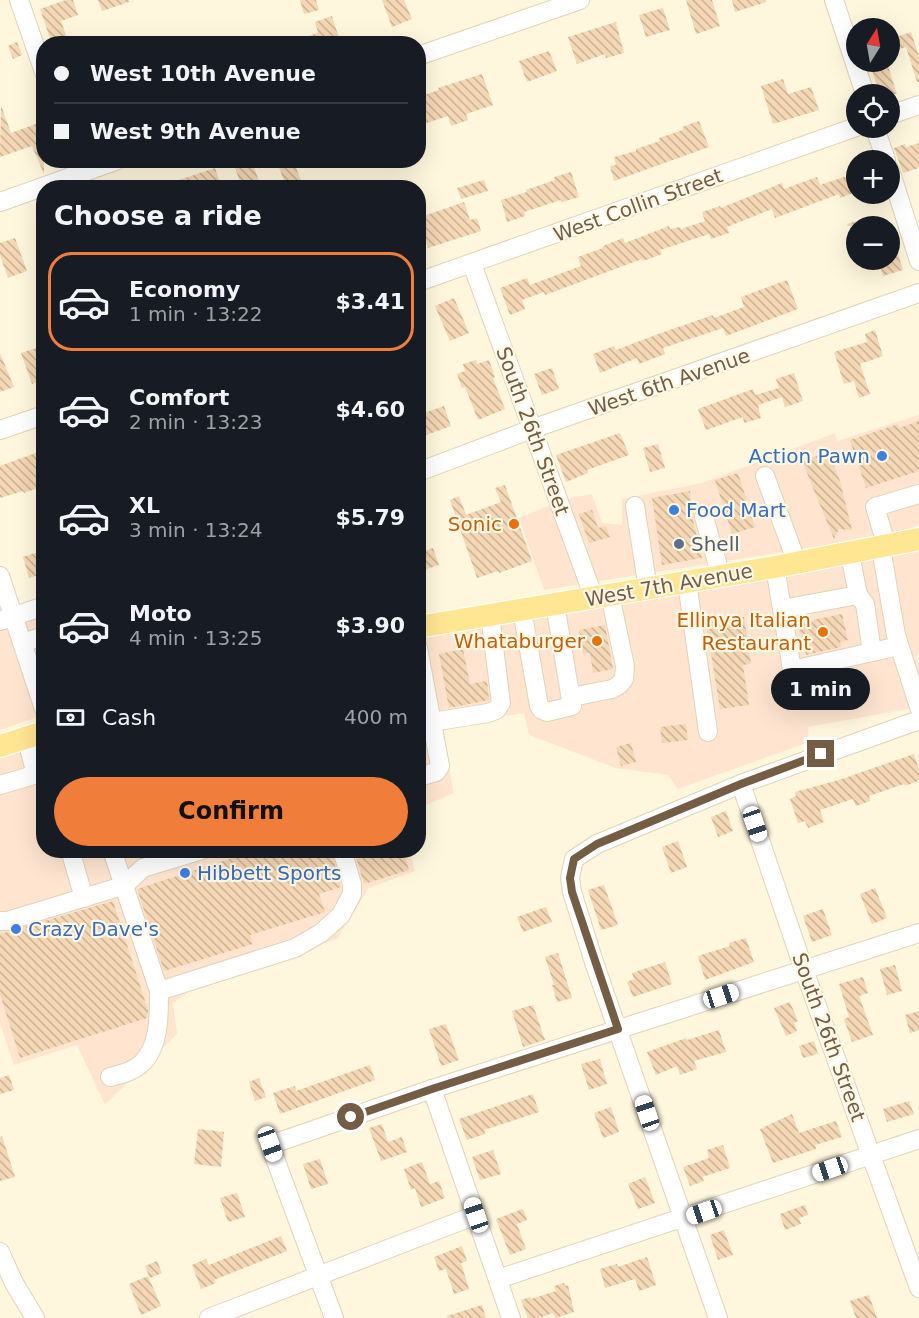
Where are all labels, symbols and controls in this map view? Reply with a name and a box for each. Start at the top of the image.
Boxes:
north arrow [846,18,900,72]
map controls [846,18,900,270]
text: West 10th Avenue [90,61,316,86]
button: locate [846,84,900,138]
text: West 9th Avenue [90,119,301,144]
button: + [846,150,900,204]
street label: West Collin Street [550,163,726,247]
text: Choose a ride [54,200,262,231]
button: − [846,216,900,270]
icon: car [57,275,111,329]
text: Economy [129,277,240,302]
text: $3.41 [335,289,405,314]
text: 1 min · 13:22 [129,302,263,326]
street label: South 26th Street [491,343,575,519]
street label: West 6th Avenue [585,343,753,421]
icon: car [57,383,111,437]
text: Comfort [129,385,229,410]
text: $4.60 [335,397,405,422]
text: 2 min · 13:23 [129,410,263,434]
place label: Action Pawn [749,444,870,468]
marker: Action Pawn [875,449,889,463]
icon: car [57,491,111,545]
text: XL [129,493,160,518]
place label: Food Mart [686,498,786,522]
marker: Food Mart [667,503,681,517]
text: $5.79 [335,505,405,530]
place label: Sonic [448,512,502,536]
marker: Sonic [507,517,521,531]
text: 3 min · 13:24 [129,518,263,542]
place label: Shell [691,532,740,556]
marker: Shell [672,537,686,551]
street label: West 7th Avenue [583,558,755,612]
icon: car [57,599,111,653]
text: Moto [129,601,192,626]
place label: Ellinya Italian Restaurant [677,608,811,655]
text: $3.90 [335,613,405,638]
marker: Ellinya Italian Restaurant [816,625,830,639]
text: 4 min · 13:25 [129,626,263,650]
place label: Whataburger [454,629,586,653]
marker: Whataburger [590,634,604,648]
callout: 1 min [772,667,870,709]
text: 1 min [789,677,852,701]
icon: cash [54,701,87,734]
text: Cash [102,705,156,730]
text: 400 m [344,705,408,729]
route end [807,740,834,767]
button: Confirm [54,777,408,846]
car [741,804,769,844]
place label: Hibbett Sports [197,861,341,885]
marker: Hibbett Sports [178,866,192,880]
place label: Crazy Dave's [28,917,159,941]
marker: Crazy Dave's [9,922,23,936]
street label: South 26th Street [787,949,871,1125]
car [701,982,741,1010]
car [633,1093,661,1133]
route start [337,1103,364,1130]
car [255,1124,285,1164]
car [810,1155,850,1183]
car [462,1195,490,1235]
car [684,1198,724,1226]

